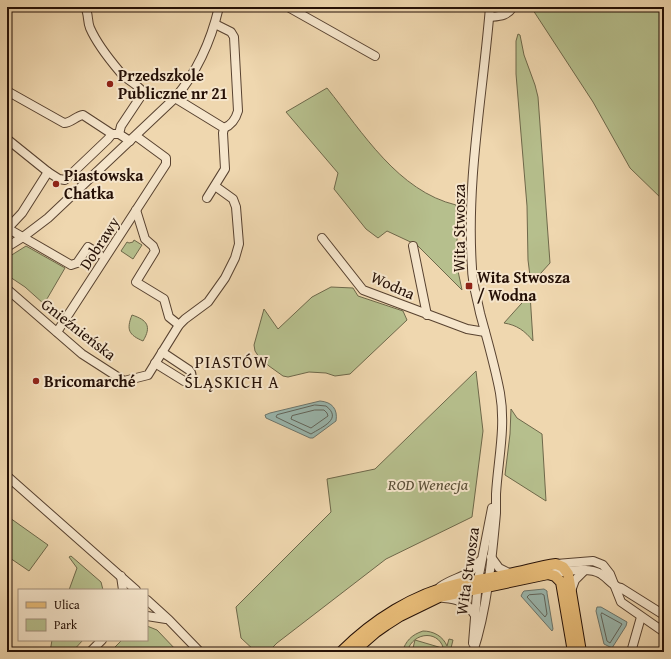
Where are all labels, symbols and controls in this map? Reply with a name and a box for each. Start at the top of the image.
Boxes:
place label: Przedszkole Publiczne nr 21 [118,63,228,105]
marker: Przedszkole Publiczne nr 21 [105,79,115,89]
place label: Piastowska Chatka [64,163,144,205]
marker: Piastowska Chatka [51,179,61,189]
street label: Wita Stwosza [447,183,471,272]
street label: Dobrawy [73,212,125,274]
street label: Wodna [367,265,419,306]
place label: Wita Stwosza / Wodna [477,265,571,307]
marker: Wita Stwosza / Wodna [464,281,474,291]
street label: Gnieźnieńska [36,292,122,366]
district label: PIASTÓW ŚLĄSKICH A [184,349,280,394]
place label: Bricomarché [44,369,136,393]
marker: Bricomarché [31,376,41,386]
park label: ROD Wenecja [387,472,469,496]
street label: Wita Stwosza [449,525,485,616]
legend [18,589,148,641]
text: Ulica [54,596,80,613]
text: Park [54,616,78,633]

